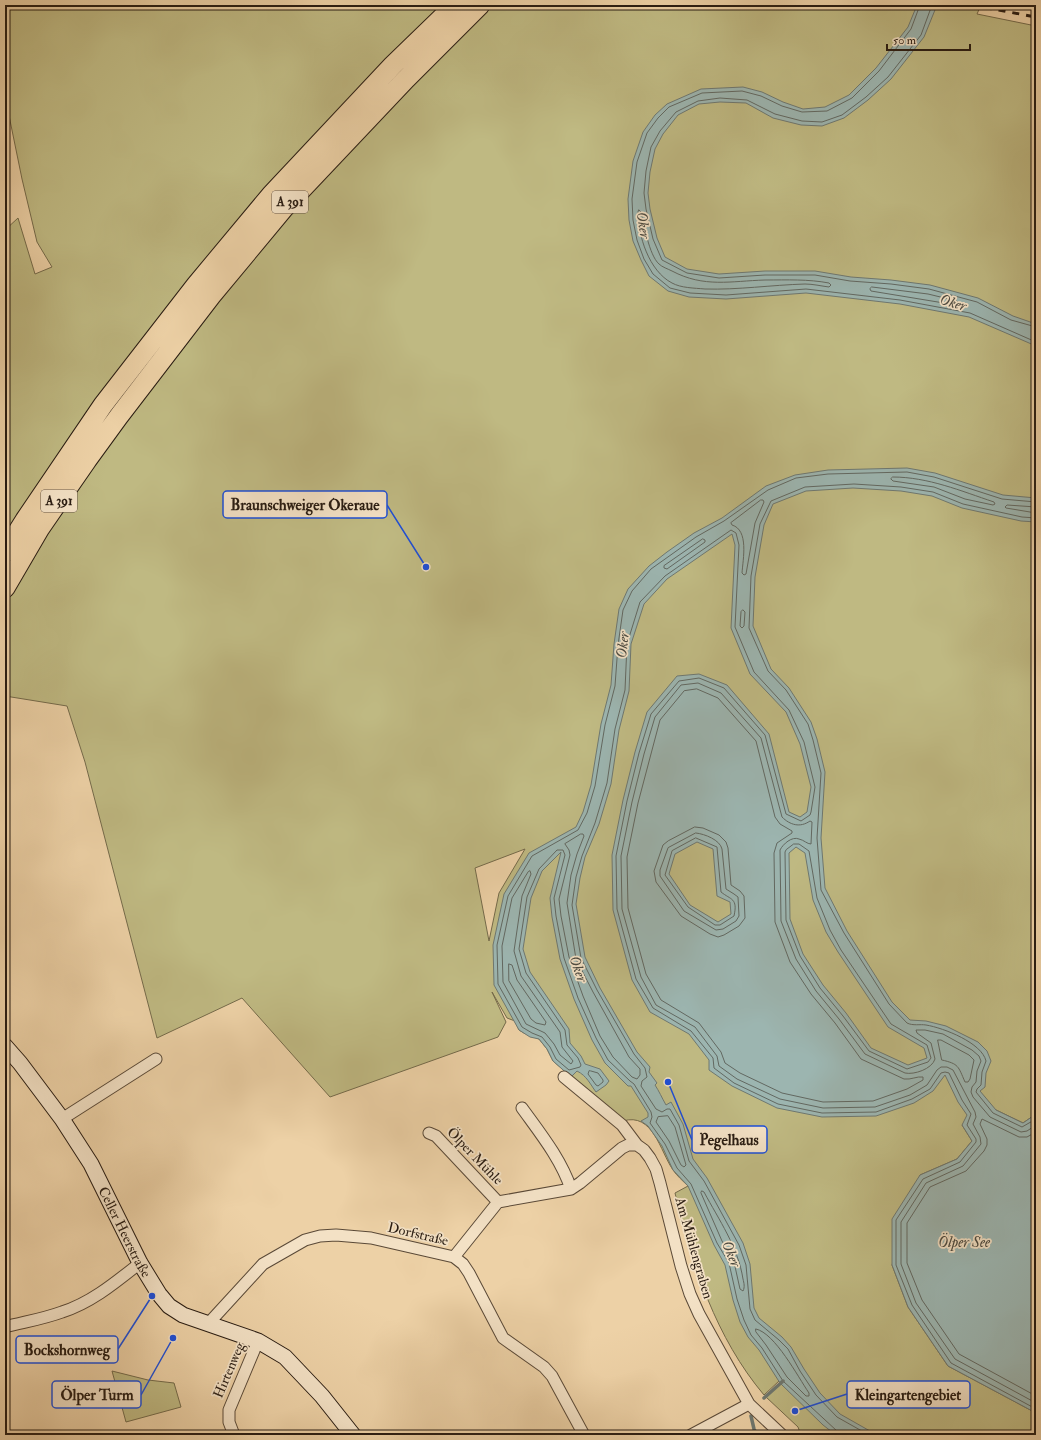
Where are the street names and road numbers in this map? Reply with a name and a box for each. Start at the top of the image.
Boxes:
road number: A 391 [272,191,308,213]
road number: A 391 [41,490,77,512]
street label: Ölper Mühle [443,1124,507,1189]
street label: Celler Heerstraße [95,1184,155,1280]
street label: Am Mühlengraben [671,1194,717,1301]
street label: Dorfstraße [386,1219,450,1249]
street label: Hirtenweg [210,1338,249,1401]

